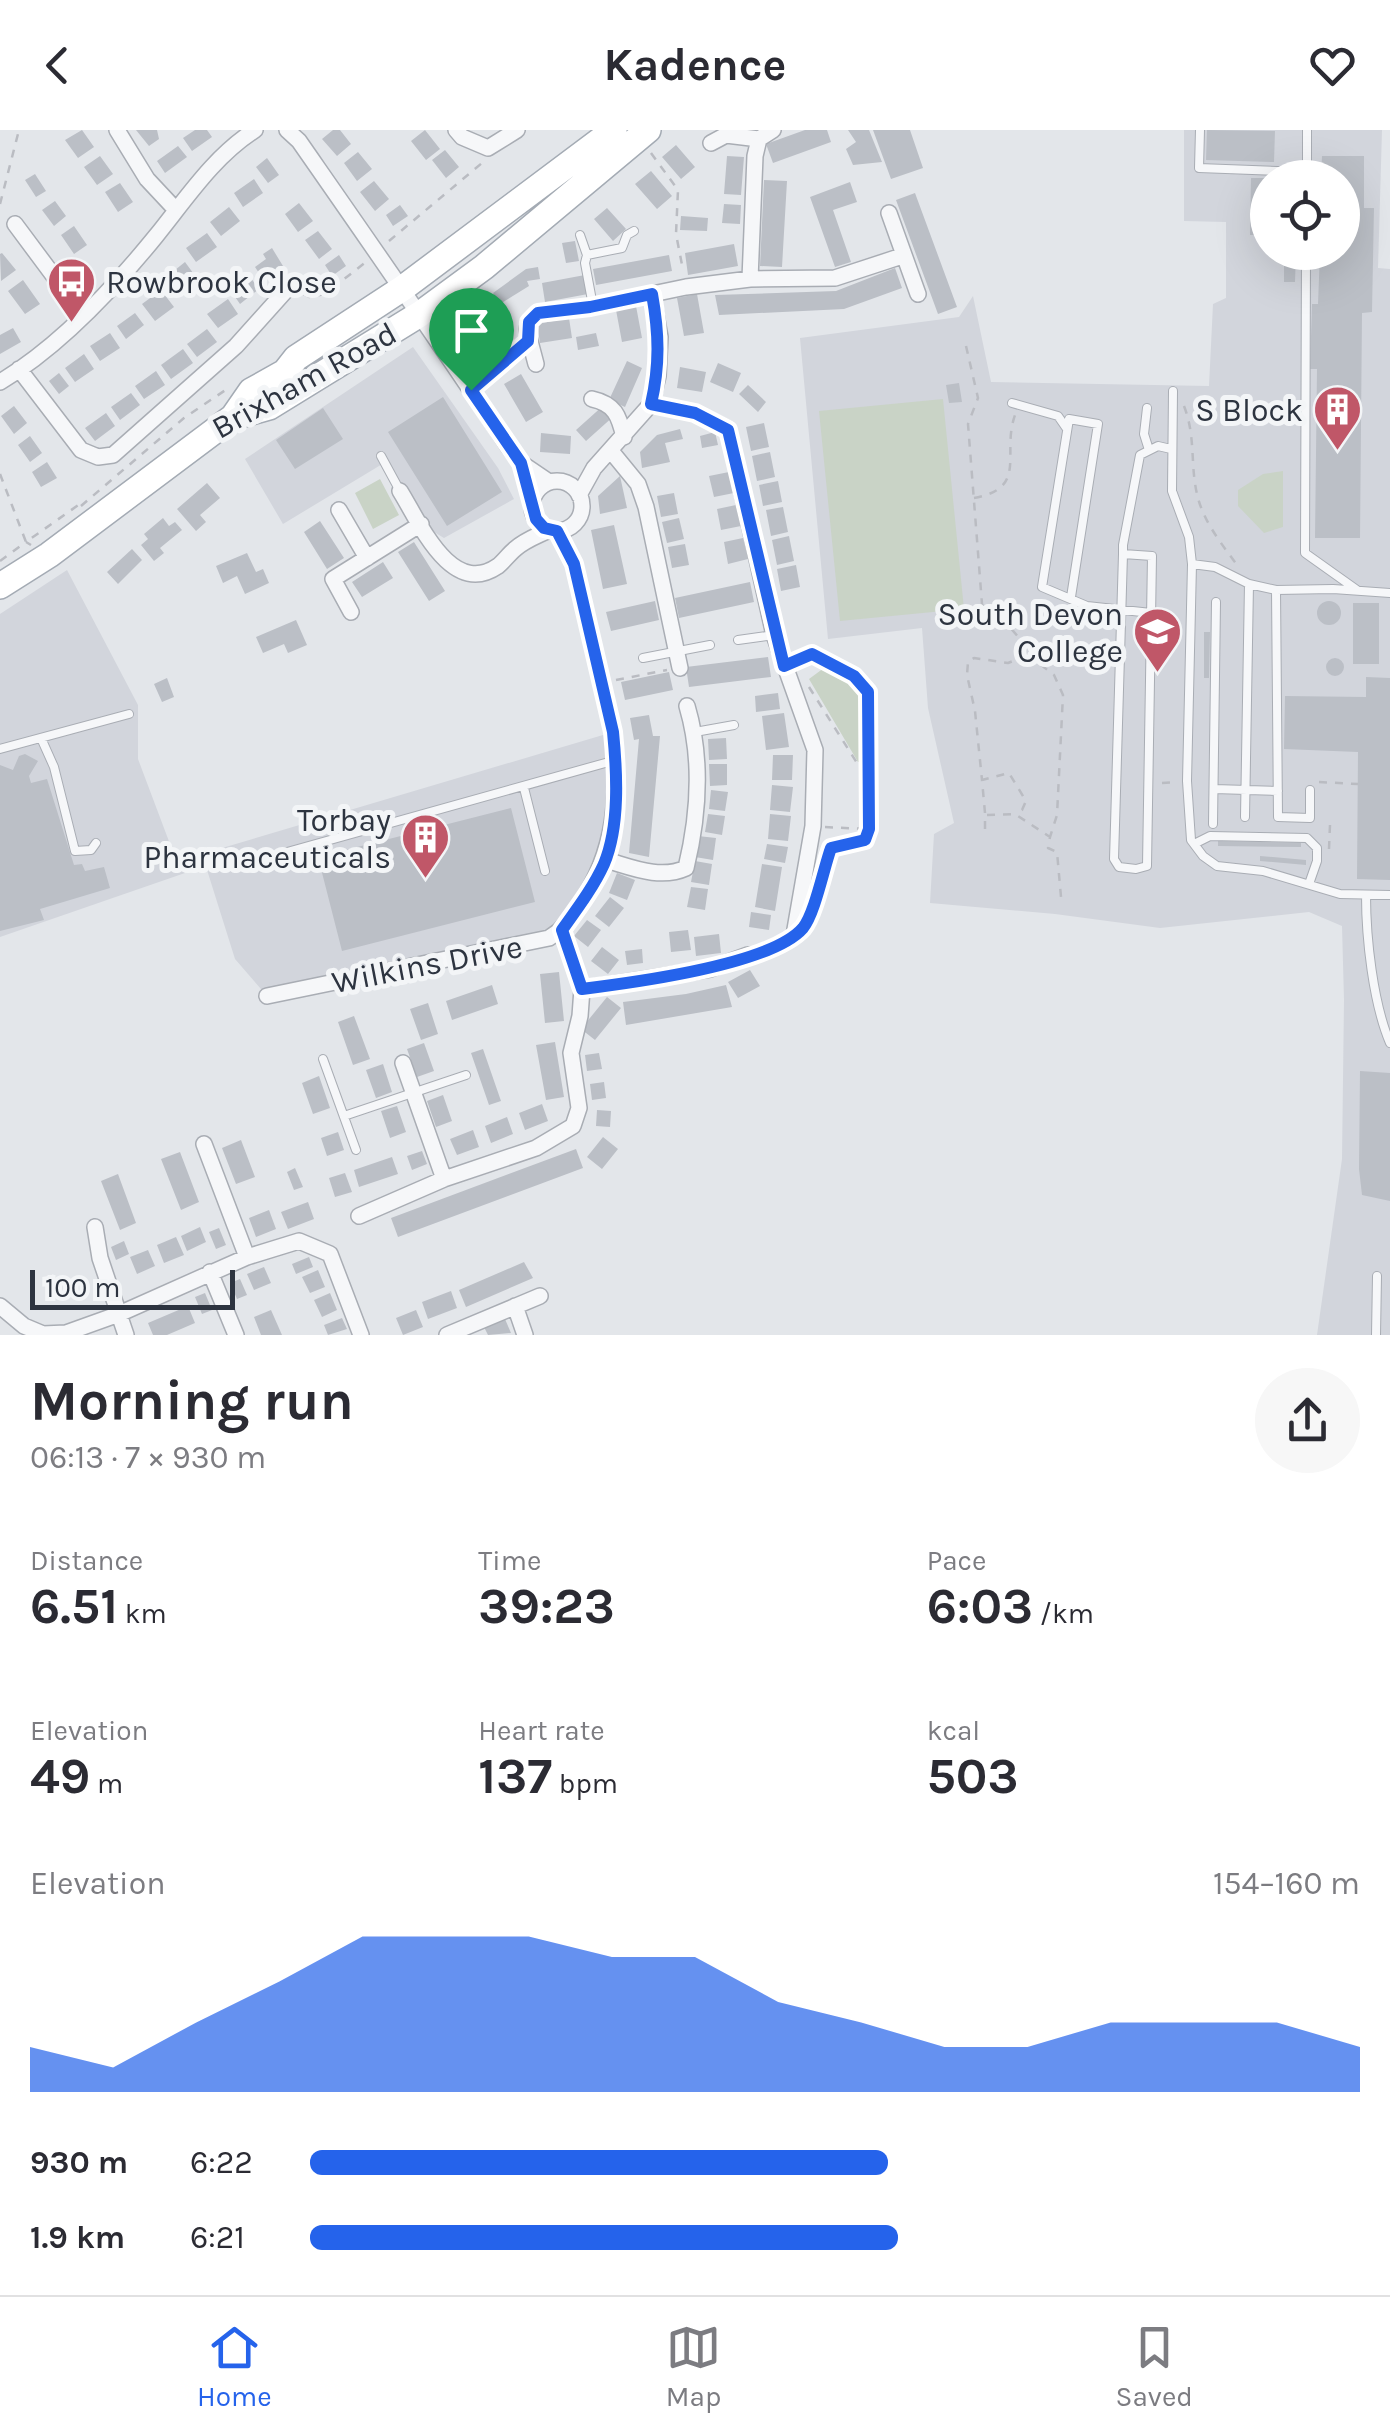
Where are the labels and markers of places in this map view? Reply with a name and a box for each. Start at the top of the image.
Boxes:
bus stop icon: Rowbrook Close [45,256,97,324]
place label: Rowbrook Close [106,264,337,301]
pin [429,288,514,391]
building icon: S Block [1312,384,1364,452]
place label: S Block [1195,392,1303,429]
place label: South Devon College [937,596,1123,670]
school or university icon: South Devon College [1132,606,1184,674]
place label: Torbay Pharmaceuticals [143,802,391,876]
building icon: Torbay Pharmaceuticals [400,812,452,880]

